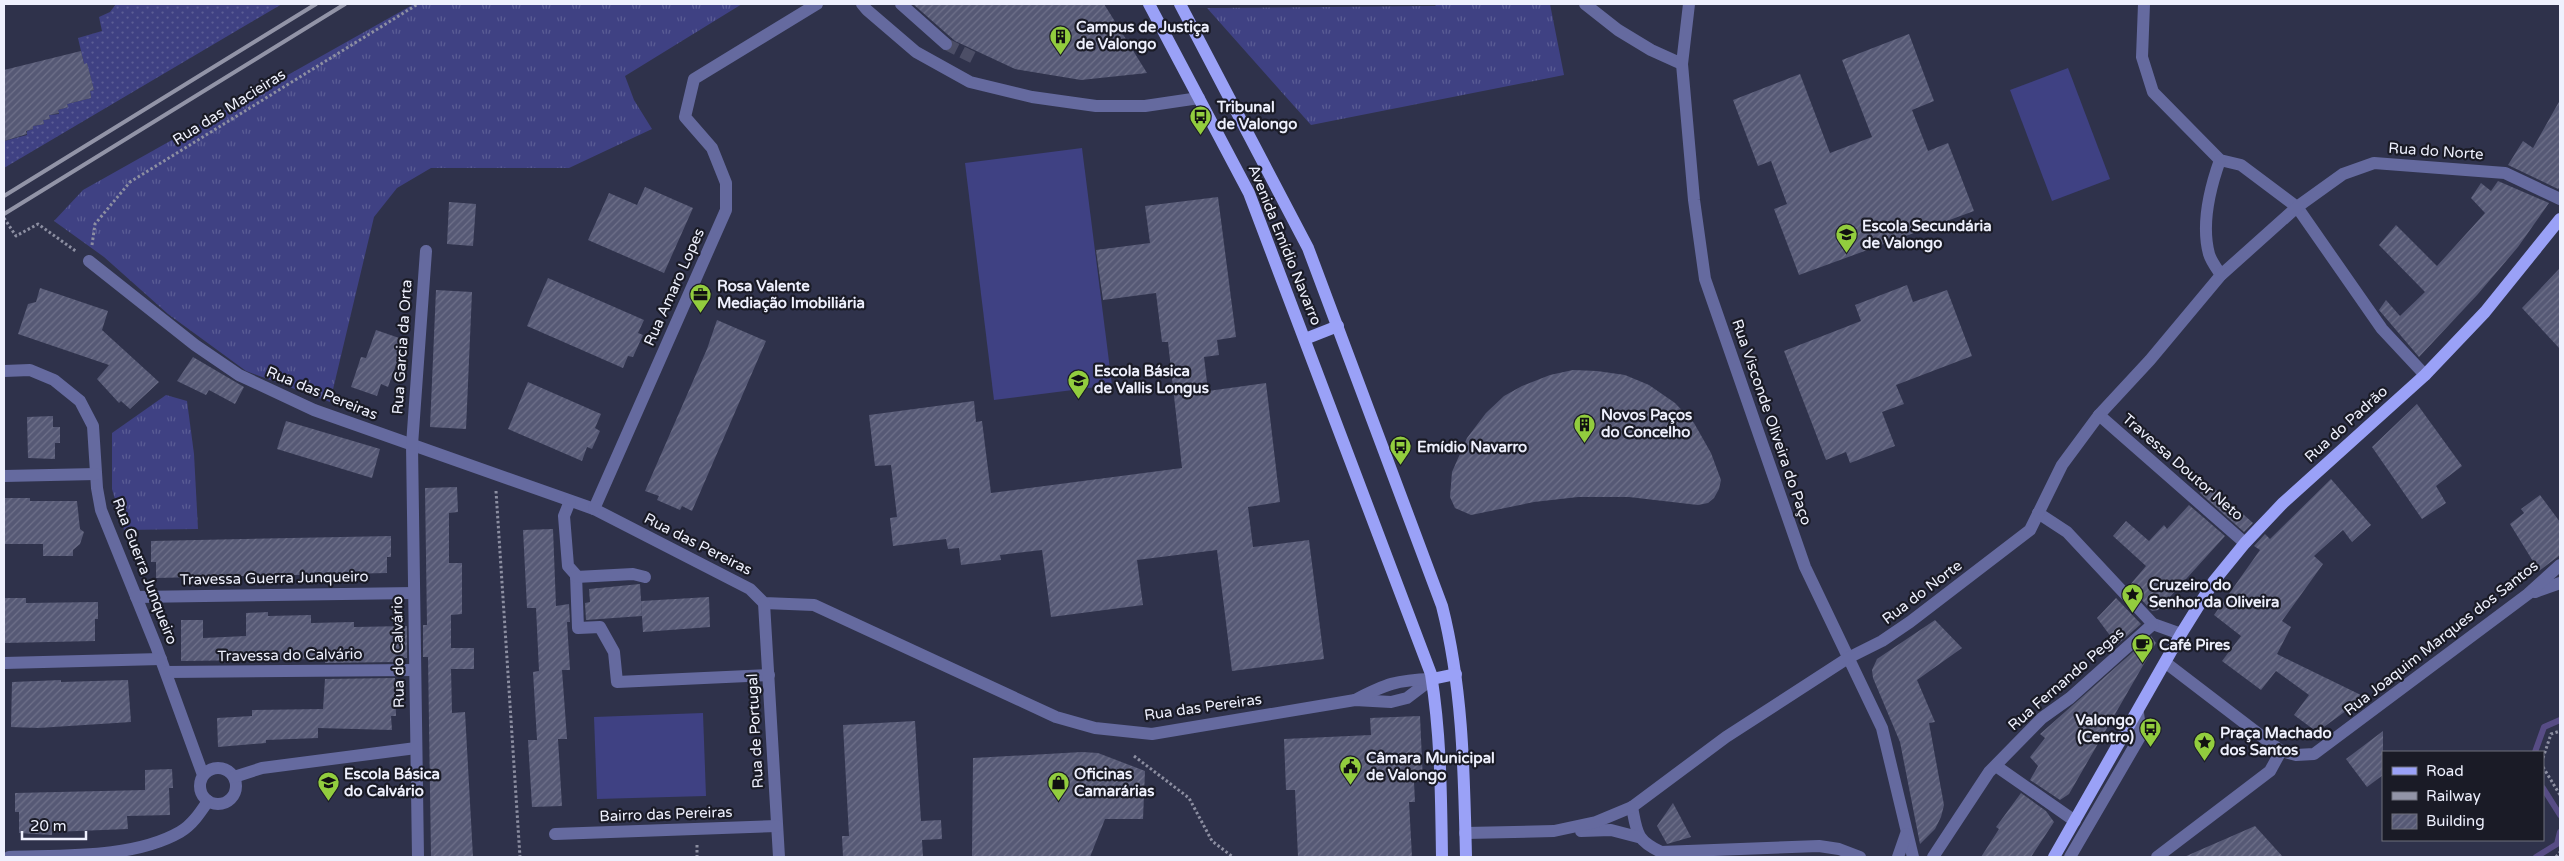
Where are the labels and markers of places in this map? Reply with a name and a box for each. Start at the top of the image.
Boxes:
place label: Campus de Justiça de Valongo [1076,18,1209,54]
building icon: Campus de Justiça de Valongo [1048,24,1072,55]
place label: Tribunal de Valongo [1216,98,1297,134]
bus stop icon: Tribunal de Valongo [1189,104,1213,135]
place label: Escola Secundária de Valongo [1862,217,1992,253]
school or university icon: Escola Secundária de Valongo [1834,223,1858,254]
place label: Rosa Valente Mediação Imobiliária [717,277,865,313]
office icon: Rosa Valente Mediação Imobiliária [689,283,713,314]
place label: Escola Básica de Vallis Longus [1094,362,1209,398]
school or university icon: Escola Básica de Vallis Longus [1066,368,1090,399]
place label: Novos Paços do Concelho [1601,406,1692,441]
building icon: Novos Paços do Concelho [1573,412,1597,443]
bus stop icon: Emídio Navarro [1389,435,1413,466]
place label: Emídio Navarro [1417,438,1527,456]
place label: Cruzeiro do Senhor da Oliveira [2149,576,2279,611]
place icon: Cruzeiro do Senhor da Oliveira [2121,582,2145,613]
cafe icon: Café Pires [2131,633,2155,664]
place label: Café Pires [2159,636,2230,654]
place label: Valongo (Centro) [2075,711,2134,746]
bus stop icon: Valongo (Centro) [2138,717,2162,748]
place label: Praça Machado dos Santos [2220,724,2332,759]
place icon: Praça Machado dos Santos [2192,730,2216,761]
place label: Câmara Municipal de Valongo [1366,749,1495,785]
public building icon: Câmara Municipal de Valongo [1338,755,1362,786]
place label: Escola Básica do Calvário [344,765,440,800]
place label: Oficinas Camarárias [1074,765,1154,800]
school or university icon: Escola Básica do Calvário [316,771,340,802]
shop icon: Oficinas Camarárias [1046,771,1070,802]

